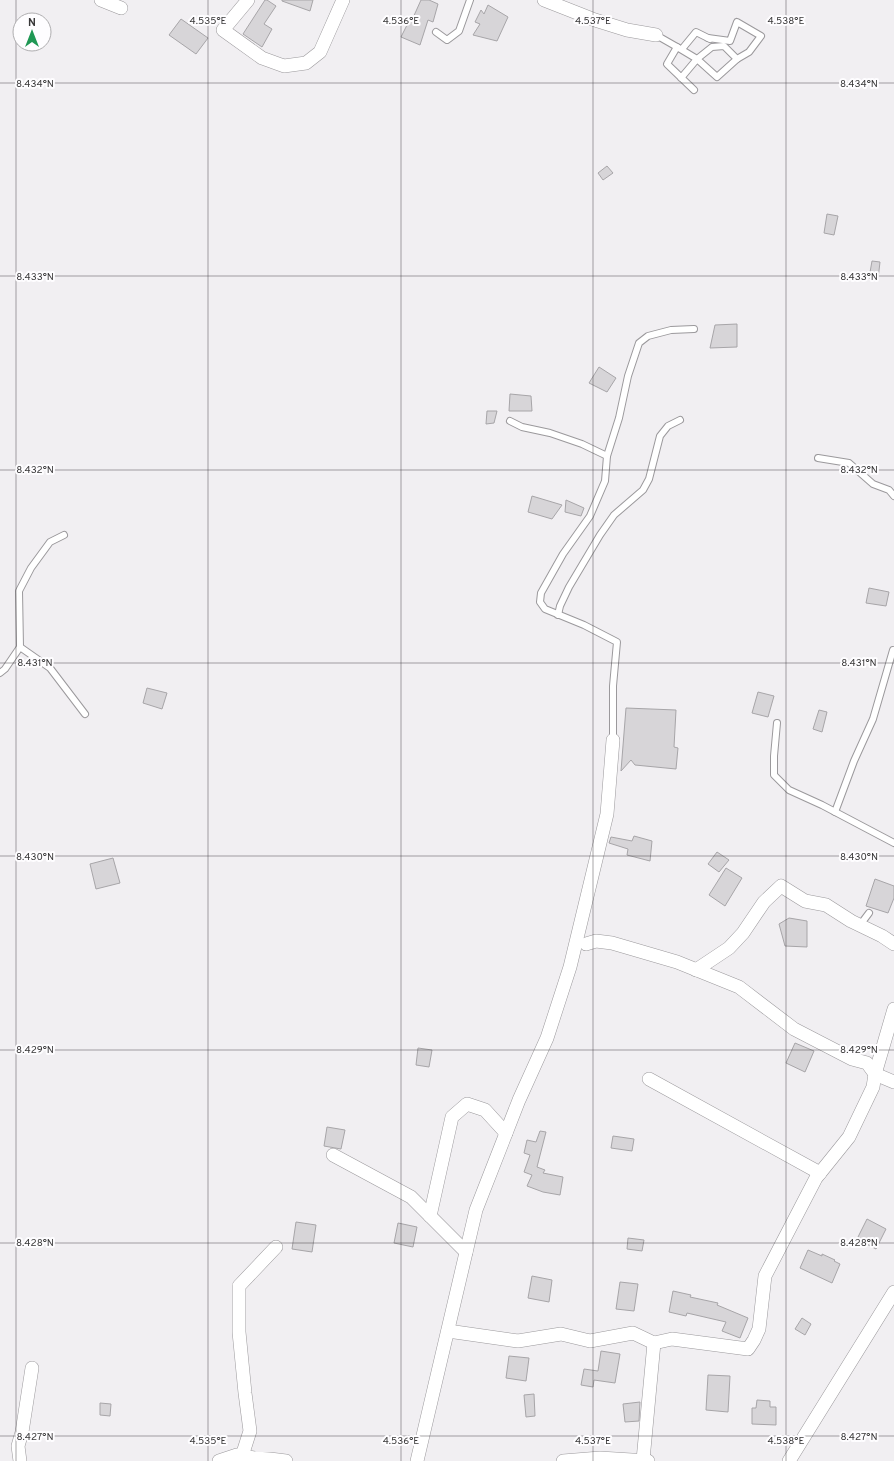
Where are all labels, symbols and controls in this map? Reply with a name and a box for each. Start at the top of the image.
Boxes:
north arrow [12,12,52,52]
text: 4.535°E [190,15,226,28]
text: 4.536°E [383,15,419,28]
text: 4.537°E [575,15,611,28]
text: 4.538°E [768,15,804,28]
text: N [28,16,36,30]
text: 8.434°N [16,78,54,91]
text: 8.434°N [840,78,878,91]
text: 8.433°N [16,271,54,284]
text: 8.433°N [840,271,878,284]
text: 8.432°N [16,464,54,477]
text: 8.432°N [840,464,878,477]
text: 8.431°N [17,657,53,670]
text: 8.431°N [841,657,877,670]
text: 8.430°N [16,851,54,864]
text: 8.430°N [840,851,878,864]
text: 8.429°N [16,1044,54,1057]
text: 8.429°N [840,1044,878,1057]
text: 8.428°N [16,1237,54,1250]
text: 8.428°N [840,1237,878,1250]
text: 8.427°N [17,1431,53,1444]
text: 8.427°N [841,1431,877,1444]
text: 4.535°E [190,1435,226,1448]
text: 4.536°E [383,1435,419,1448]
text: 4.537°E [575,1435,611,1448]
text: 4.538°E [768,1435,804,1448]

